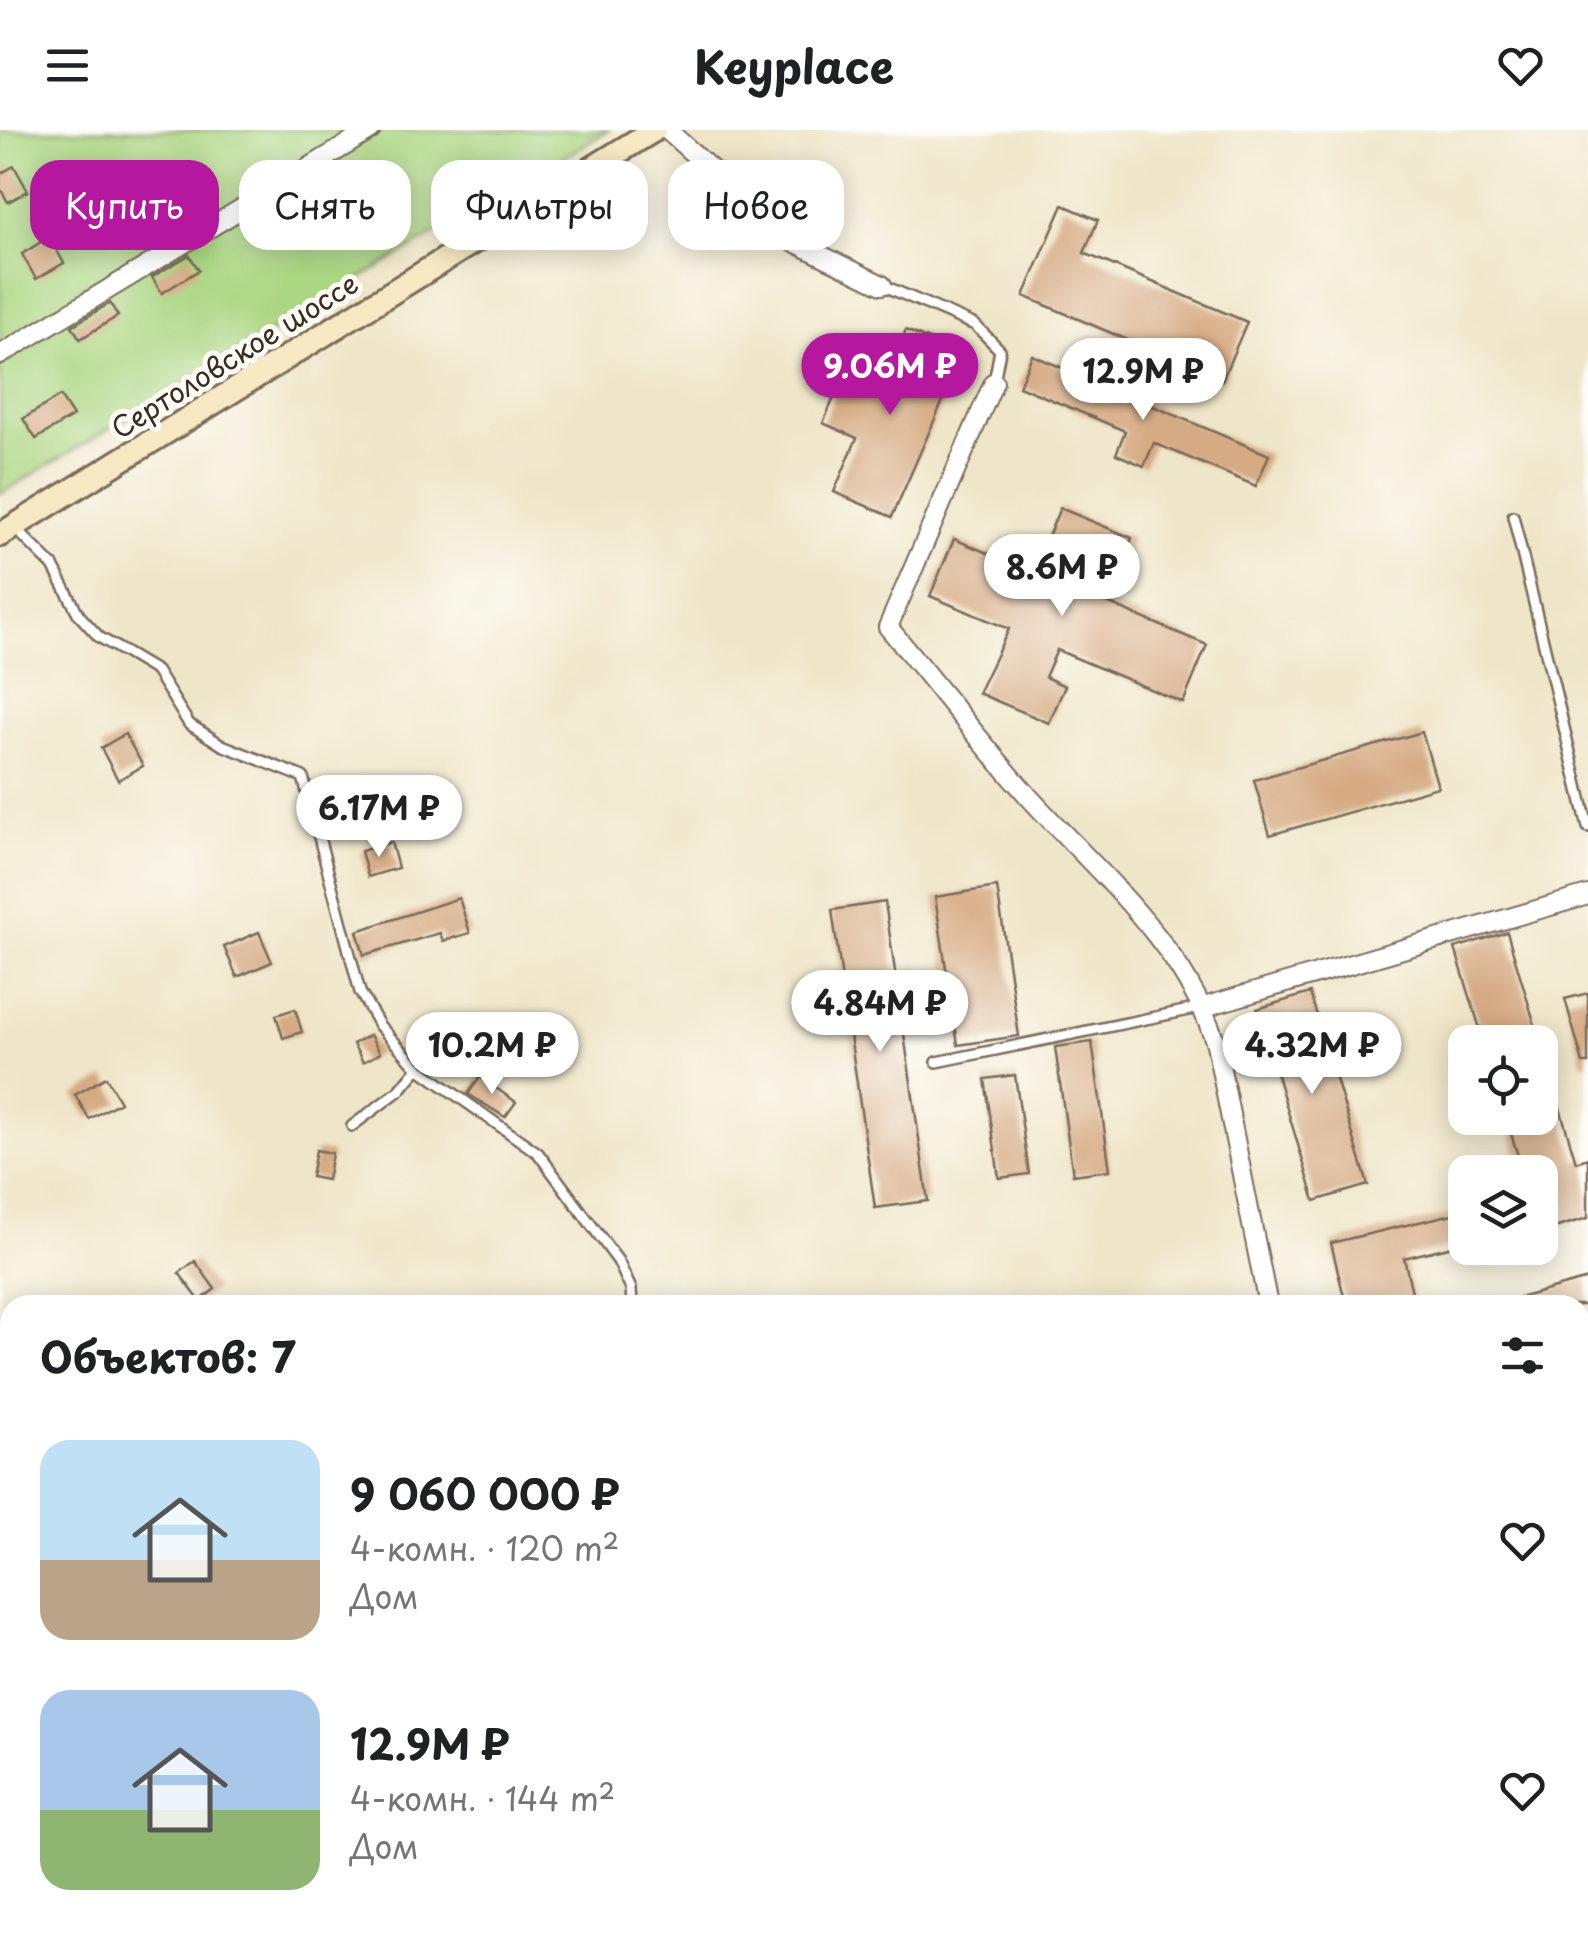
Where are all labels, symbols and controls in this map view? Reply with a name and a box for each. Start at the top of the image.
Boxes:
text: Keyplace [694,31,894,99]
icon: menu [40,38,95,93]
icon: heart [1493,38,1548,93]
chip: Купить [30,160,219,250]
chip: Снять [239,160,411,250]
chip: Фильтры [431,160,648,250]
chip: Новое [668,160,844,250]
street label: Сертоловское шоссе [102,261,366,449]
pin: 9.06M ₽ [798,333,982,418]
pin: 12.9M ₽ [1051,338,1235,423]
text: 9.06M ₽ [823,341,957,389]
text: 12.9M ₽ [1082,346,1204,394]
pin: 8.6M ₽ [981,534,1143,619]
text: 8.6M ₽ [1006,542,1118,590]
pin: 6.17M ₽ [287,775,471,860]
text: 6.17M ₽ [318,783,440,831]
pin: 4.84M ₽ [788,970,972,1055]
text: 4.84M ₽ [813,978,947,1026]
pin: 10.2M ₽ [400,1012,584,1097]
pin: 4.32M ₽ [1220,1012,1404,1097]
text: 10.2M ₽ [428,1020,556,1068]
text: 4.32M ₽ [1244,1020,1380,1068]
map controls [1448,1025,1558,1265]
button: locate [1448,1025,1558,1135]
button: layers [1448,1155,1558,1265]
text: Объектов: 7 [40,1324,296,1387]
icon: filters [1495,1328,1550,1383]
text: 9 060 000 ₽ [350,1461,620,1524]
icon: home [120,1480,240,1600]
icon: heart [1495,1513,1550,1568]
text: 4-комн. · 120 m² [350,1524,619,1572]
text: Дом [350,1572,419,1620]
text: 12.9M ₽ [350,1711,510,1774]
icon: home [120,1730,240,1850]
icon: heart [1495,1763,1550,1818]
text: 4-комн. · 144 m² [350,1774,615,1822]
text: Дом [350,1822,419,1870]

